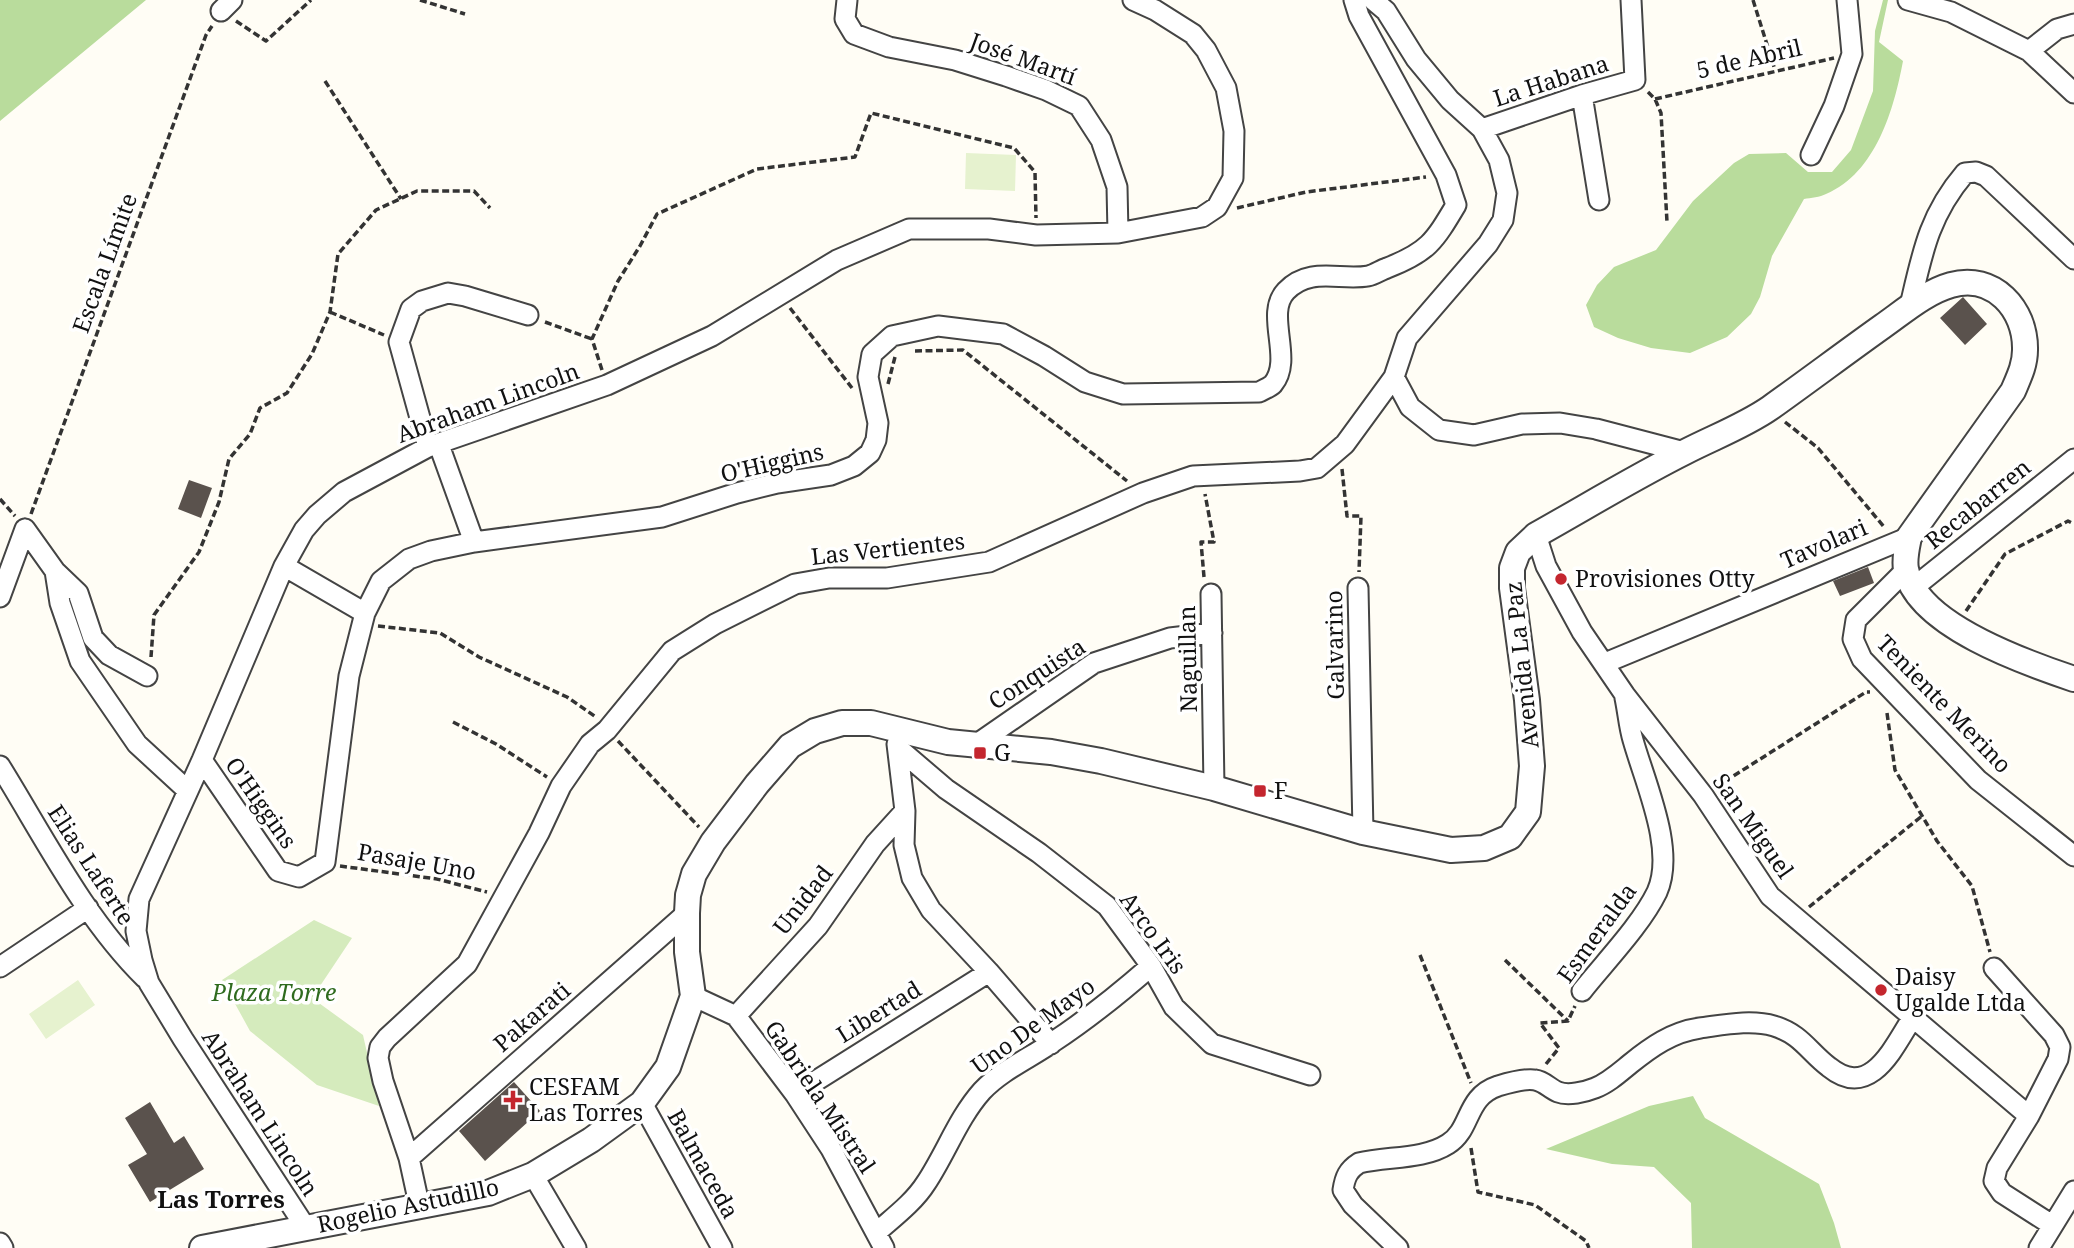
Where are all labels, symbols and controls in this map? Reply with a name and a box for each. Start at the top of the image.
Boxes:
street label: José Martí [965,24,1082,92]
street label: 5 de Abril [1693,30,1804,86]
street label: La Habana [1489,46,1612,114]
street label: Escala Límite [64,188,144,337]
street label: Abraham Lincoln [392,354,583,450]
street label: O'Higgins [717,435,827,489]
street label: Recabarren [1918,451,2037,556]
street label: Tavolari [1775,510,1872,576]
street label: Las Vertientes [809,524,966,572]
place label: Provisiones Otty [1575,562,1754,594]
marker: Provisiones Otty [1553,571,1569,587]
street label: Avenida La Paz [1496,580,1546,750]
street label: Galvarino [1317,590,1351,700]
street label: Naguillan [1170,605,1204,713]
street label: Teniente Merino [1870,627,2019,780]
street label: Conquista [982,630,1091,716]
place label: G [994,736,1010,768]
marker: G [972,745,988,761]
street label: O'Higgins [219,750,305,855]
street label: San Miguel [1706,766,1802,884]
place label: F [1274,774,1288,806]
marker: F [1252,783,1268,799]
street label: Elias Laferte [41,798,143,931]
street label: Pasaje Uno [355,835,479,887]
street label: Unidad [765,858,839,941]
street label: Esmeralda [1549,876,1643,989]
street label: Arco Iris [1113,885,1195,980]
place label: Daisy Ugalde Ltda [1895,960,2026,1018]
street label: Uno De Mayo [964,969,1101,1081]
street label: Libertad [830,973,927,1050]
street label: Pakarati [486,974,577,1059]
park label: Plaza Torre [211,976,336,1008]
marker: Daisy Ugalde Ltda [1873,982,1889,998]
street label: Gabriela Mistral [758,1014,884,1179]
street label: Abraham Lincoln [195,1023,327,1202]
place label: CESFAM Las Torres [529,1070,643,1128]
marker: CESFAM Las Torres [503,1090,523,1110]
street label: Balmaceda [661,1103,747,1224]
street label: Rogelio Astudillo [314,1170,502,1240]
district label: Las Torres [157,1182,285,1215]

